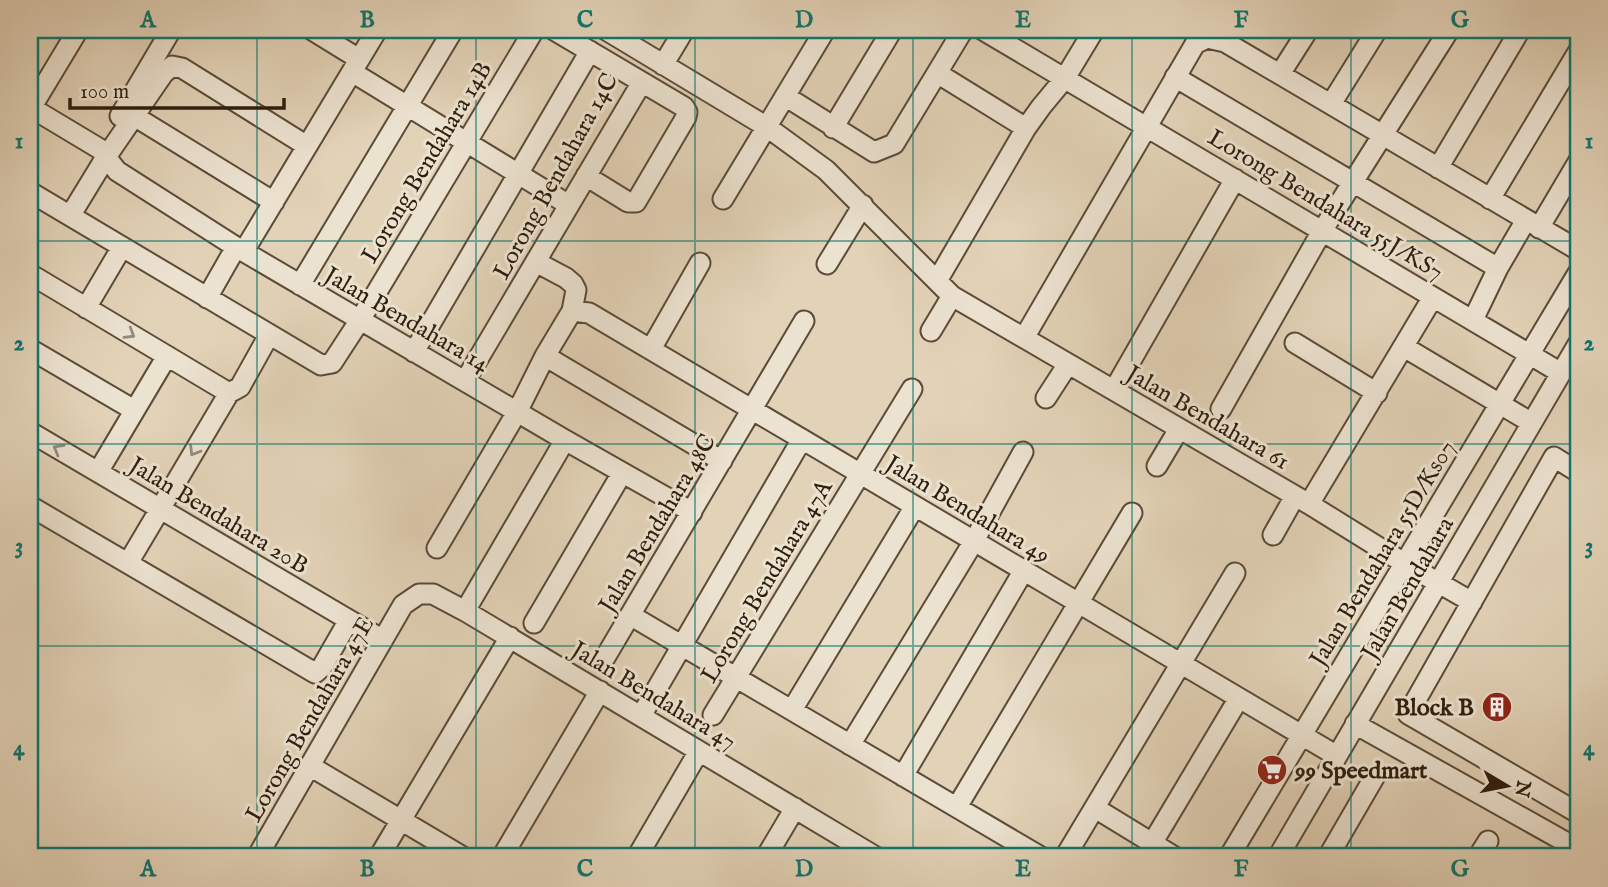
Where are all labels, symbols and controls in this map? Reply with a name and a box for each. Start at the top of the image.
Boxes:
text: A [139,6,157,35]
text: B [359,6,375,35]
text: C [577,6,594,35]
text: D [795,6,813,35]
text: E [1015,6,1031,35]
text: F [1234,6,1249,35]
text: G [1451,6,1470,35]
street label: Lorong Bendahara 14B [355,56,500,269]
scale bar [70,66,284,110]
street label: Lorong Bendahara 14C [487,68,626,285]
text: 100 m [80,79,129,106]
street label: Lorong Bendahara 55J/KS7 [1202,123,1449,288]
text: 1 [15,127,23,156]
text: 1 [1585,127,1593,156]
street label: Jalan Bendahara 14 [316,259,495,380]
one-way arrow [123,326,136,339]
text: 2 [14,329,25,358]
text: 2 [1584,329,1595,358]
street label: Jalan Bendahara 61 [1117,357,1295,478]
street label: Jalan Bendahara 48C [591,429,724,621]
street label: Jalan Bendahara 55D/Ks07 [1303,435,1461,671]
one-way arrow [189,443,202,456]
one-way arrow [53,444,66,457]
street label: Jalan Bendahara 49 [876,447,1055,572]
street label: Jalan Bendahara 20B [120,449,314,582]
street label: Lorong Bendahara 47A [694,474,841,689]
street label: Jalan Bendahara [1355,512,1459,664]
text: 3 [15,532,23,561]
text: 3 [1585,532,1593,561]
street label: Lorong Bendahara 47E [239,611,382,828]
street label: Jalan Bendahara 47 [562,633,741,758]
building icon: Block B [1480,690,1514,724]
place label: Block B [1394,693,1474,724]
text: 4 [13,734,25,763]
text: 4 [1583,734,1595,763]
north arrow [1472,750,1542,820]
supermarket icon: 99 Speedmart [1255,753,1289,787]
place label: 99 Speedmart [1294,756,1428,787]
text: N [1508,777,1535,799]
text: A [139,855,157,884]
text: B [359,855,375,884]
text: C [577,855,594,884]
text: D [795,855,813,884]
text: E [1015,855,1031,884]
text: F [1234,855,1249,884]
text: G [1451,855,1470,884]

